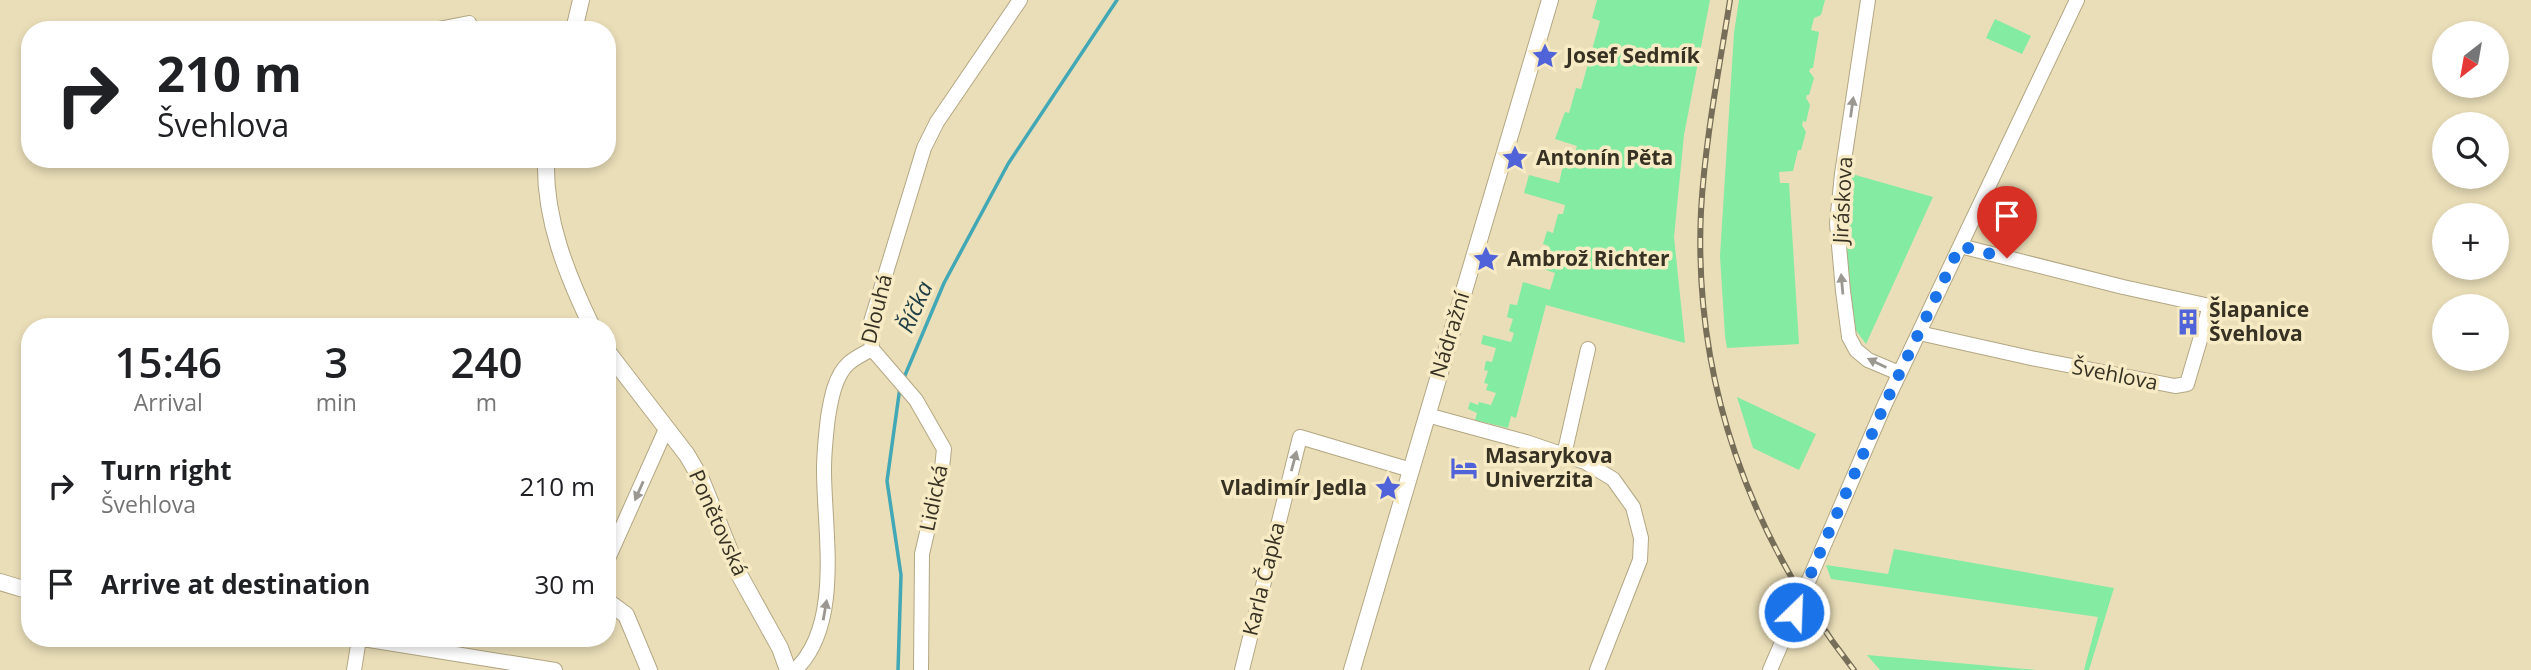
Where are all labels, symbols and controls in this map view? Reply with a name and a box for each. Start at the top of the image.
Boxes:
north arrow [2432,21,2510,98]
map controls [2432,21,2509,371]
text: 210 m [157,40,302,106]
place icon: Josef Sedmík [1530,41,1560,71]
place label: Josef Sedmík [1564,41,1701,69]
icon: right [42,49,133,140]
one-way arrow [1847,96,1858,118]
text: Švehlova [157,103,289,146]
button: search [2432,112,2509,189]
place icon: Antonín Pěta [1500,143,1530,173]
place label: Antonín Pěta [1536,143,1673,171]
street label: Jiráskova [1826,156,1858,246]
pin [1977,186,2037,258]
icon: arrive [1988,197,2026,235]
button: + [2432,203,2509,280]
place icon: Ambrož Richter [1471,244,1501,274]
place label: Ambrož Richter [1507,244,1670,272]
street label: Dlouhá [854,271,898,346]
one-way arrow [1837,273,1848,295]
water label: Říčka [889,276,940,338]
street label: Nádražní [1423,288,1476,381]
button: − [2432,294,2509,371]
place label: Šlapanice Švehlova [2209,295,2309,347]
building icon: Šlapanice Švehlova [2173,307,2203,337]
text: 15:46 [115,333,222,390]
text: 3 [324,333,348,390]
text: 240 [450,333,522,390]
street label: Švehlova [2070,352,2160,396]
one-way arrow [1867,357,1887,369]
text: Arrival [134,386,203,418]
text: min [316,386,357,418]
text: m [476,386,497,418]
place label: Masarykova Univerzita [1485,441,1613,493]
one-way arrow [1289,450,1299,471]
text: Turn right [101,452,232,488]
hotel icon: Masarykova Univerzita [1449,453,1479,483]
street label: Lidická [912,462,954,534]
street label: Ponětovská [683,465,755,580]
icon: right [42,467,80,505]
text: 210 m [520,468,595,504]
place label: Vladimír Jedla [1221,473,1367,501]
place icon: Vladimír Jedla [1373,473,1403,503]
one-way arrow [633,481,645,501]
text: Švehlova [101,488,196,520]
street label: Karla Čapka [1235,519,1291,638]
icon: arrive [42,565,80,603]
text: Arrive at destination [101,566,370,602]
text: 30 m [534,566,595,602]
position arrow [1757,575,1831,649]
one-way arrow [820,599,831,621]

